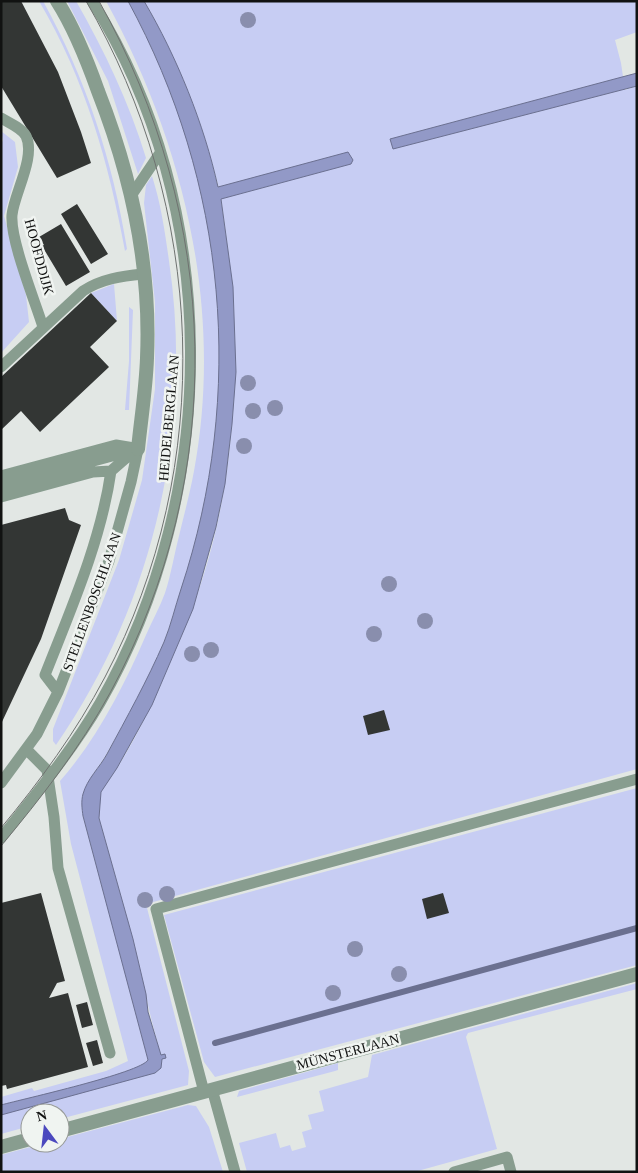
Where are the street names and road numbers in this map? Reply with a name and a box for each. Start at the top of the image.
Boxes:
street label: HOOFDDIJK [22,217,56,297]
street label: HEIDELBERGLAAN [156,354,182,482]
street label: STELLENBOSCHLAAN [60,531,124,673]
street label: MÜNSTERLAAN [295,1030,401,1073]

